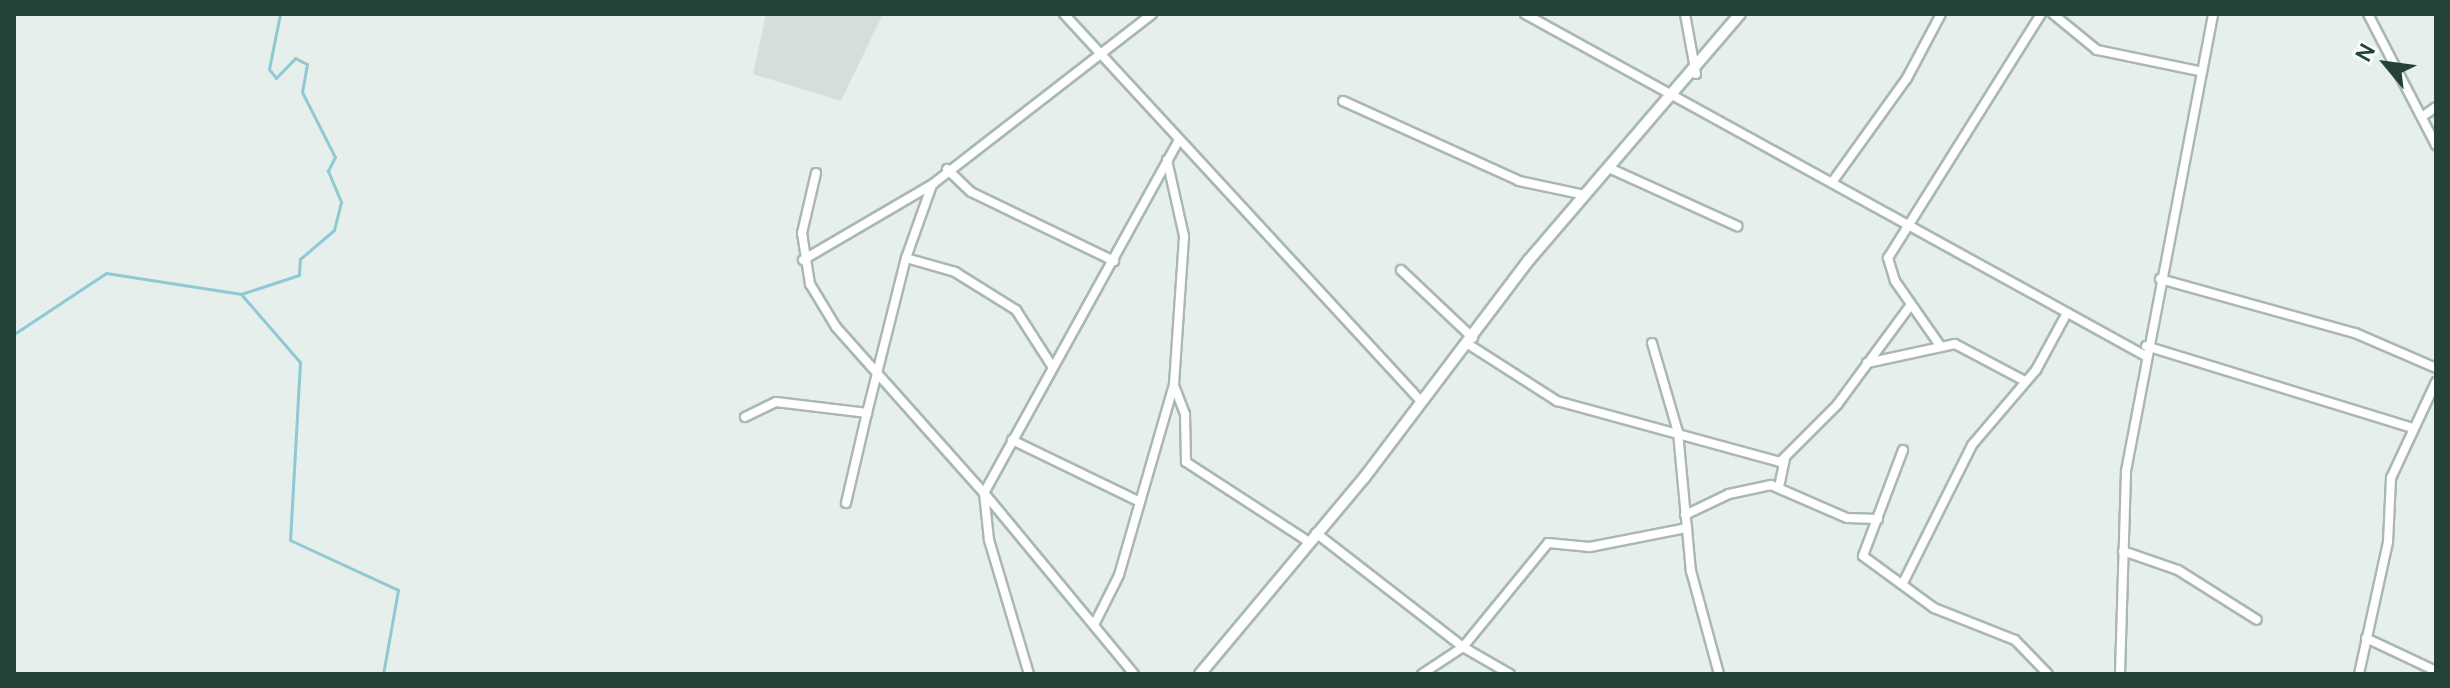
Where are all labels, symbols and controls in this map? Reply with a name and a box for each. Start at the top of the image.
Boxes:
north arrow [2346,24,2426,104]
text: N [2348,38,2382,67]

